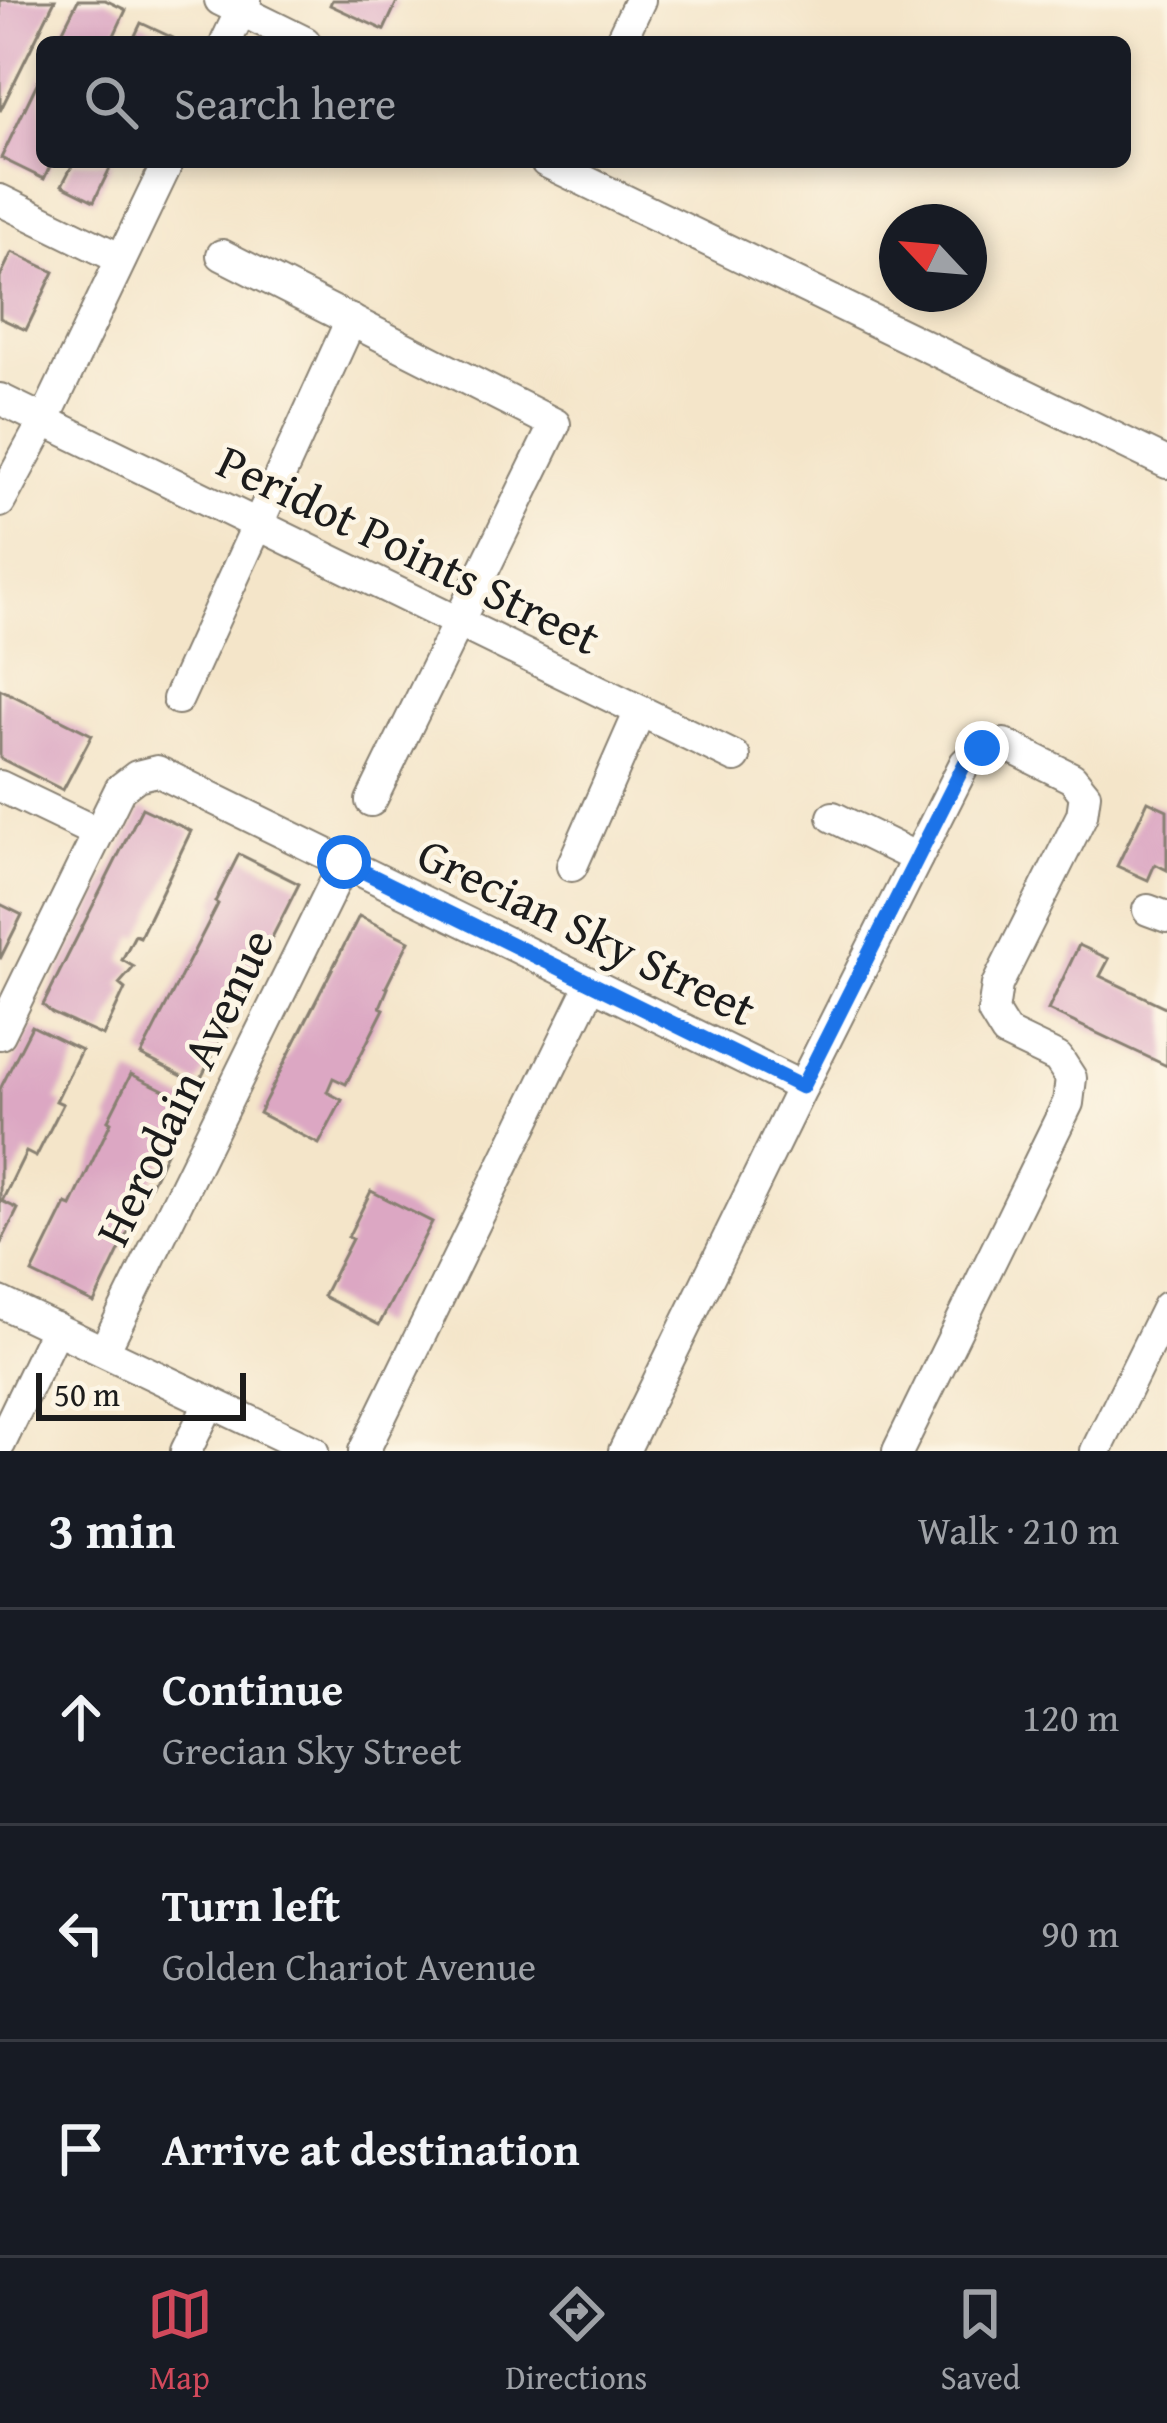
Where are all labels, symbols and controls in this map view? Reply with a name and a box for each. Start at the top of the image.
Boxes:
search box [36,36,1131,168]
icon: search [78,69,144,135]
text: Search here [174,70,396,135]
north arrow [879,204,987,312]
street label: Peridot Points Street [206,425,613,672]
route end [955,721,1009,775]
street label: Grecian Sky Street [406,818,768,1043]
route start [317,835,371,889]
street label: Herodain Avenue [76,916,291,1257]
scale bar [36,1367,246,1420]
text: 50 m [54,1370,120,1418]
text: 3 min [48,1492,175,1567]
text: Walk · 210 m [918,1501,1119,1558]
text: Continue [162,1656,343,1721]
icon: ahead [48,1684,114,1750]
text: 120 m [1022,1688,1119,1745]
text: Grecian Sky Street [162,1721,461,1778]
text: Turn left [162,1872,340,1937]
icon: left [48,1900,114,1966]
text: 90 m [1041,1904,1119,1961]
text: Golden Chariot Avenue [162,1937,536,1994]
icon: arrive [48,2116,114,2182]
text: Arrive at destination [162,2116,580,2181]
tab: Map [147,2281,213,2401]
tab: Directions [506,2281,647,2401]
tab: Saved [941,2281,1020,2401]

